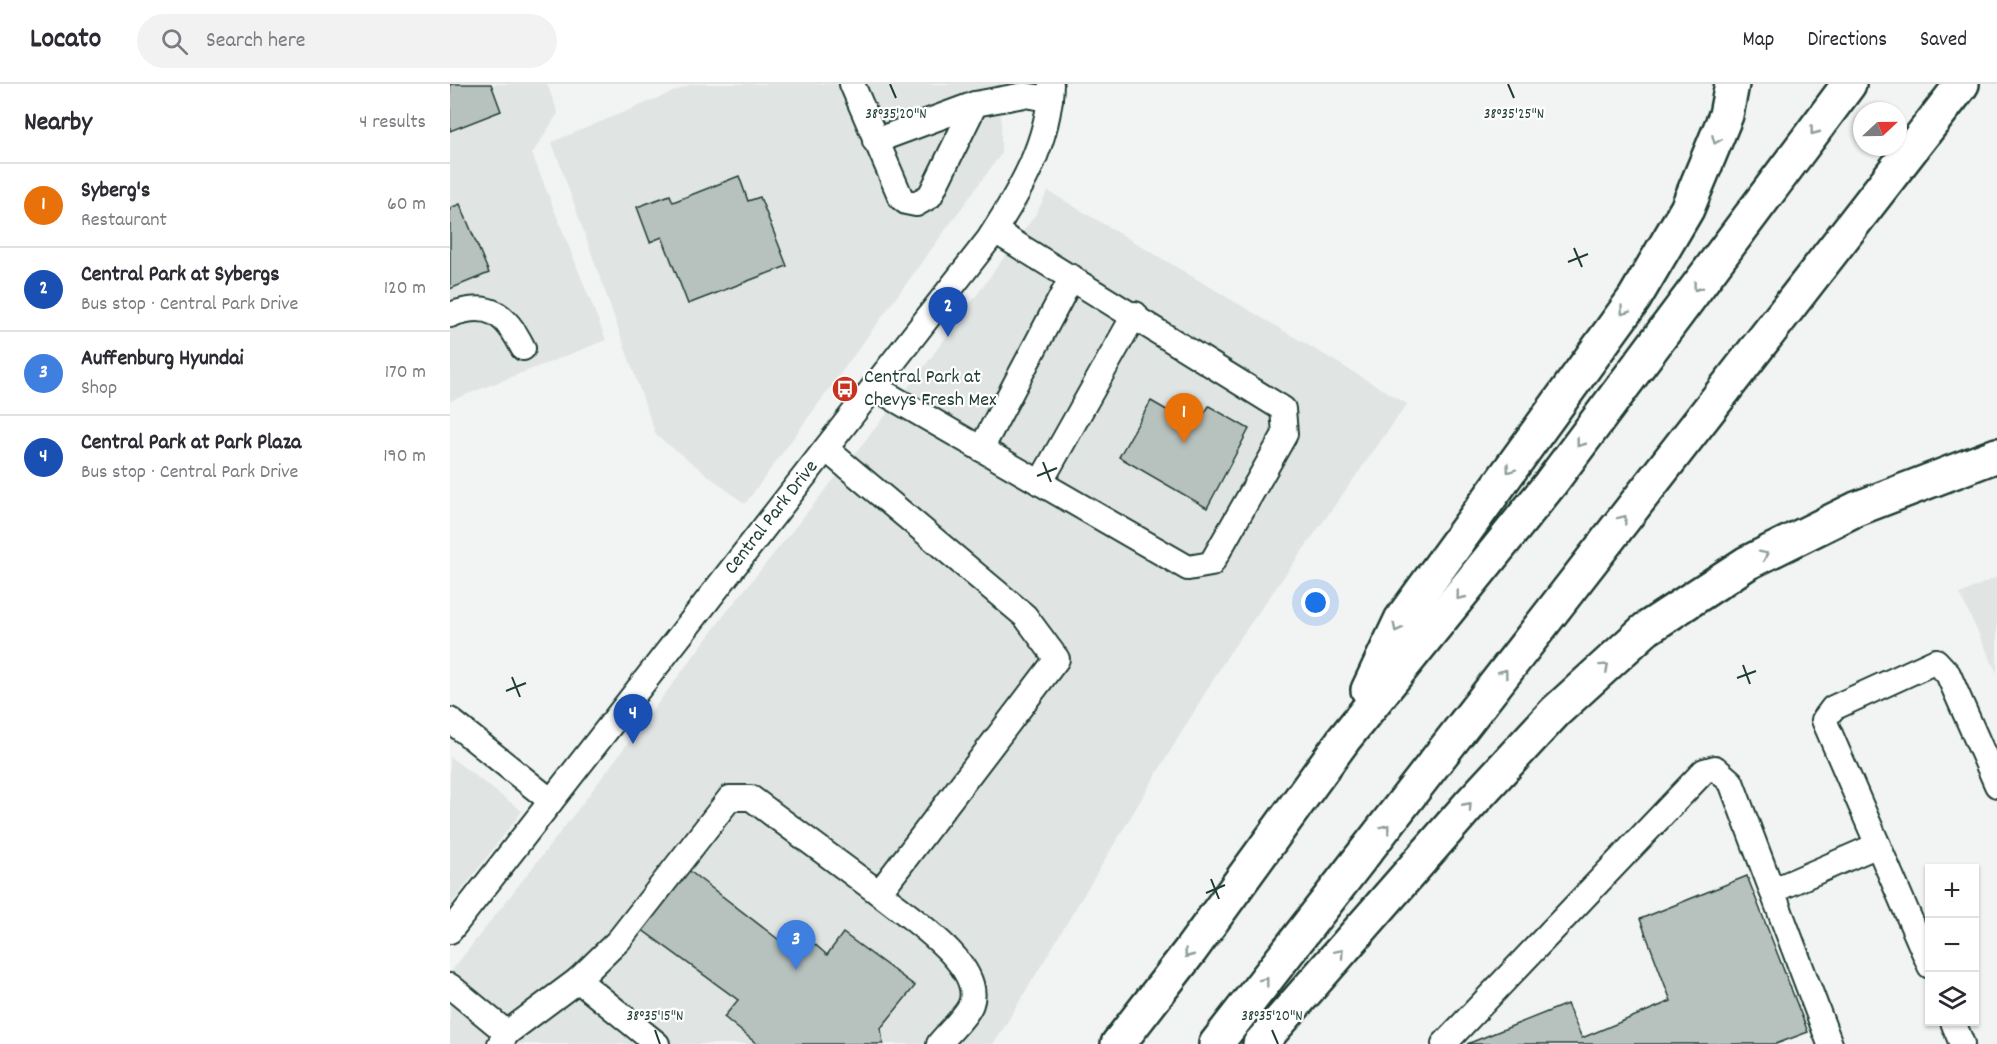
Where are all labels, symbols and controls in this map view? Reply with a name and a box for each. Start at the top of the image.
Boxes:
search box [137,14,557,68]
text: Locato [30,21,101,61]
icon: search [158,25,191,58]
text: Search here [206,26,306,57]
text: Map [1743,26,1774,56]
text: Directions [1807,26,1887,56]
text: Saved [1920,26,1967,56]
north arrow [1853,102,1907,156]
text: 38°35'20"N [865,104,927,126]
text: 38°35'25"N [1484,104,1544,126]
text: Nearby [24,105,92,142]
text: 4 results [359,109,426,137]
one-way arrow [1810,124,1821,135]
one-way arrow [1711,134,1723,145]
text: Syberg's [81,176,150,207]
text: 1 [41,191,46,219]
text: 60 m [387,191,426,219]
text: Restaurant [81,207,167,235]
text: Central Park at Sybergs [81,260,279,291]
text: 2 [39,275,48,303]
text: 120 m [384,275,426,303]
one-way arrow [1693,280,1704,291]
pin: 2 [928,288,968,337]
text: Bus stop · Central Park Drive [81,291,298,319]
one-way arrow [1620,305,1631,316]
text: Auffenburg Hyundai [81,344,244,375]
text: 3 [39,359,48,387]
text: 170 m [385,359,426,387]
place label: Central Park at Chevys Fresh Mex [864,364,997,415]
bus stop icon: Central Park at Chevys Fresh Mex [830,374,860,404]
text: Shop [81,375,117,403]
pin: 1 [1164,394,1204,443]
text: Central Park at Park Plaza [81,428,301,459]
one-way arrow [1576,436,1587,447]
text: 4 [39,443,48,471]
text: 190 m [383,443,426,471]
street label: Central Park Drive [718,455,826,581]
text: Bus stop · Central Park Drive [81,459,298,487]
one-way arrow [1506,463,1517,474]
one-way arrow [1616,514,1627,525]
one-way arrow [1757,550,1768,562]
your location [1301,588,1330,617]
one-way arrow [1456,589,1467,600]
one-way arrow [1393,622,1404,632]
one-way arrow [1598,663,1609,674]
one-way arrow [1497,668,1508,679]
pin: 4 [614,694,652,744]
one-way arrow [1461,802,1472,812]
one-way arrow [1379,824,1390,835]
map controls [1925,864,1979,1026]
button: + [1925,864,1979,918]
button: − [1925,918,1979,972]
pin: 3 [776,920,816,970]
one-way arrow [1184,947,1195,958]
one-way arrow [1333,949,1344,959]
button: layers [1925,972,1979,1026]
one-way arrow [1258,977,1269,988]
text: 38°35'15"N [626,1006,684,1028]
text: 38°35'20"N [1241,1006,1303,1028]

